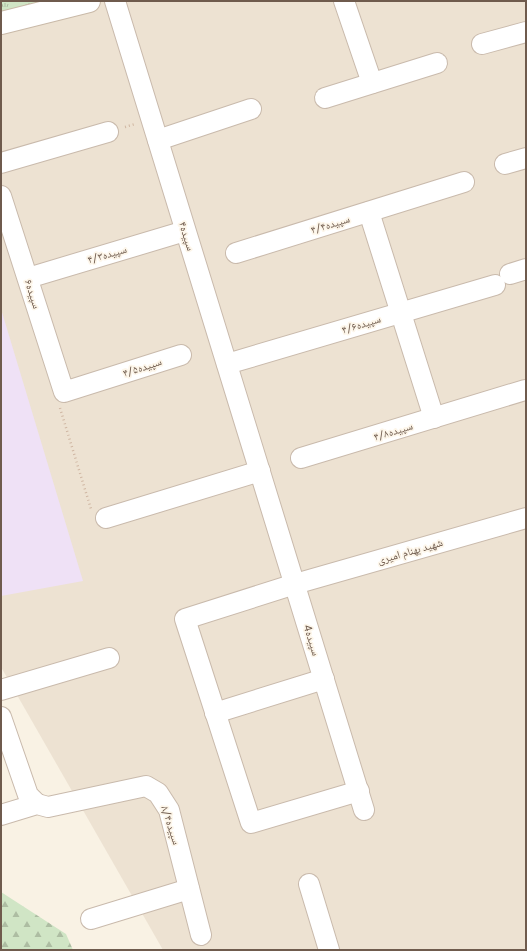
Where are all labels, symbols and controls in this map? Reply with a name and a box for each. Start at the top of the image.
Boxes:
street label: سپیده۴/۴ [309,212,352,238]
street label: سپیده۴ [175,220,197,253]
street label: سپیده۴/۳ [86,243,129,267]
street label: سپیده۶ [21,278,43,311]
street label: سپیده۴/۶ [340,312,383,338]
street label: سپیده۴/۵ [121,355,164,381]
street label: سپیده۴/۸ [372,419,415,445]
street label: شهید بهنام امیری [376,536,445,568]
street label: 4سپیده [300,623,322,658]
street label: سپیده۸/۴ [157,804,183,847]

